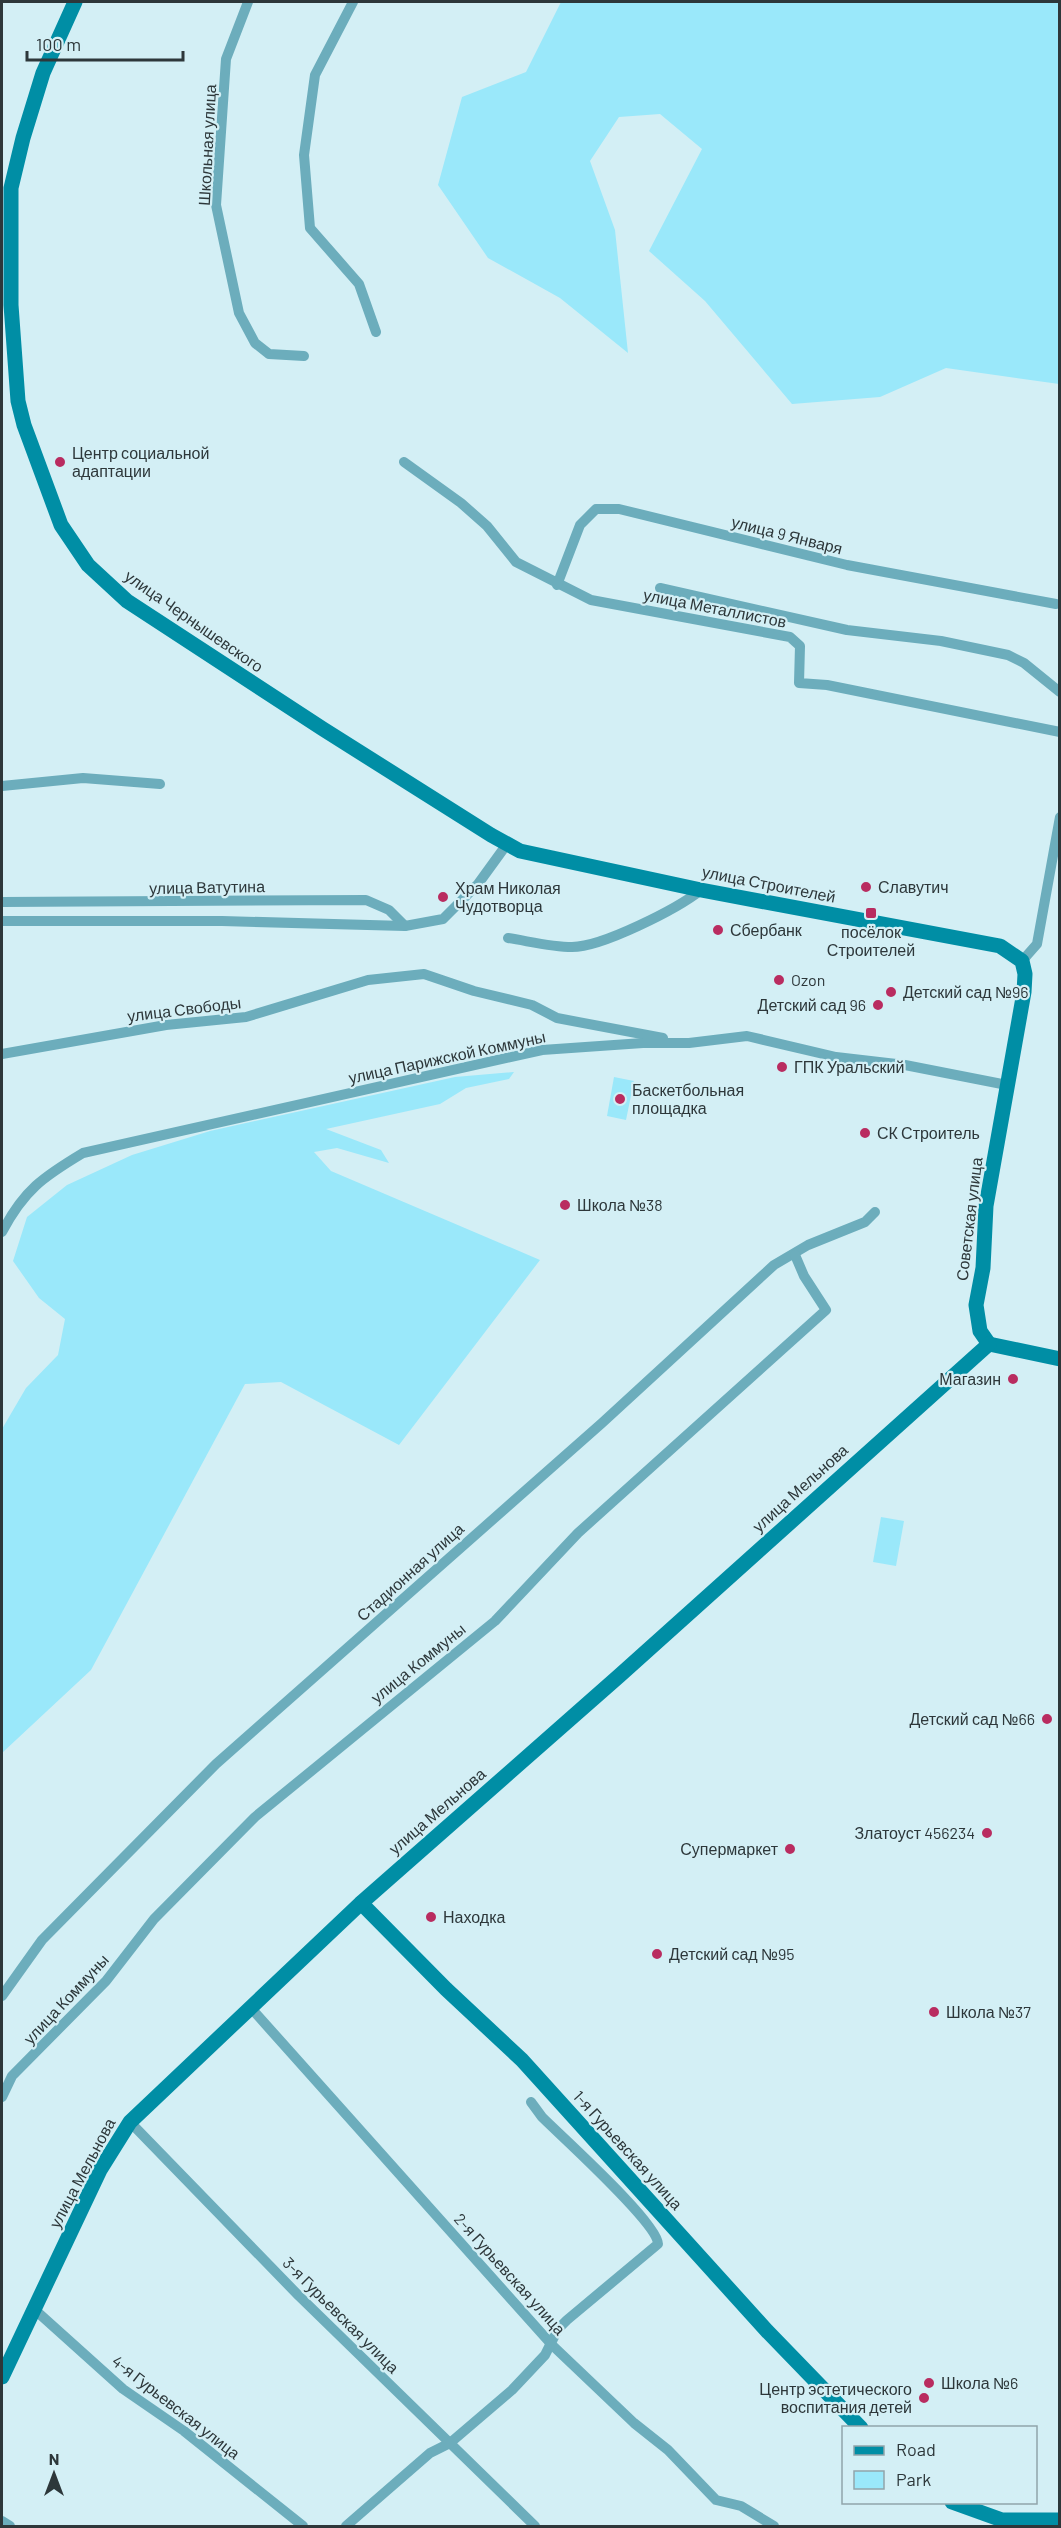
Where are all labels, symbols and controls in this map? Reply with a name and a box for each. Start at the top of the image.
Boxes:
scale bar [27,24,183,62]
text: 100 m [36,33,81,55]
street label: Школьная улица [194,84,219,206]
place label: Центр социальной адаптации [72,443,209,480]
marker: Центр социальной адаптации [53,455,67,469]
street label: улица 9 Января [730,512,845,557]
street label: улица Чернышевского [121,566,267,676]
street label: улица Металлистов [642,584,788,631]
street label: улица Строителей [701,861,837,906]
street label: улица Ватутина [149,876,265,897]
place label: Славутич [878,877,949,896]
place label: Храм Николая Чудотворца [455,878,561,915]
marker: Славутич [859,880,873,894]
marker: Храм Николая Чудотворца [436,890,450,904]
marker: посёлок Строителей [864,906,878,920]
place label: Сбербанк [730,920,803,939]
place label: посёлок Строителей [827,922,915,959]
marker: Сбербанк [711,923,725,937]
place label: Ozon [791,970,825,989]
marker: Ozon [772,973,786,987]
place label: Детский сад №96 [903,982,1029,1001]
marker: Детский сад №96 [884,985,898,999]
street label: улица Свободы [126,992,242,1025]
place label: Детский сад 96 [758,995,866,1014]
marker: Детский сад 96 [871,998,885,1012]
street label: улица Парижской Коммуны [347,1026,547,1087]
place label: ГПК Уральский [794,1057,904,1076]
marker: ГПК Уральский [775,1060,789,1074]
place label: Баскетбольная площадка [632,1080,744,1117]
marker: Баскетбольная площадка [613,1092,627,1106]
place label: СК Строитель [877,1123,980,1142]
marker: СК Строитель [858,1126,872,1140]
street label: Советская улица [951,1156,986,1282]
place label: Школа №38 [577,1195,663,1214]
marker: Школа №38 [558,1198,572,1212]
place label: Магазин [939,1369,1001,1388]
marker: Магазин [1006,1372,1020,1386]
street label: улица Мельнова [748,1440,851,1535]
street label: Стадионная улица [352,1519,467,1625]
street label: улица Коммуны [367,1619,469,1706]
place label: Детский сад №66 [909,1709,1035,1728]
marker: Детский сад №66 [1040,1712,1054,1726]
street label: улица Мельнова [385,1763,489,1858]
place label: Златоуст 456234 [854,1823,975,1842]
marker: Златоуст 456234 [980,1826,994,1840]
place label: Супермаркет [680,1839,779,1858]
marker: Супермаркет [783,1842,797,1856]
place label: Находка [443,1907,506,1926]
marker: Находка [424,1910,438,1924]
place label: Детский сад №95 [669,1944,795,1963]
marker: Детский сад №95 [650,1947,664,1961]
street label: улица Коммуны [19,1950,112,2048]
place label: Школа №37 [946,2002,1031,2021]
marker: Школа №37 [927,2005,941,2019]
street label: 1-я Гурьевская улица [570,2086,687,2213]
street label: улица Мельнова [45,2114,119,2231]
street label: 2-я Гурьевская улица [451,2209,570,2338]
street label: 3-я Гурьевская улица [279,2253,403,2377]
street label: 4-я Гурьевская улица [109,2351,244,2462]
place label: Школа №6 [941,2373,1018,2392]
marker: Школа №6 [922,2376,936,2390]
place label: Центр эстетического воспитания детей [759,2379,912,2416]
marker: Центр эстетического воспитания детей [917,2391,931,2405]
legend [842,2426,1037,2504]
text: Road [896,2438,936,2460]
north arrow [24,2444,84,2504]
text: N [49,2449,59,2468]
text: Park [896,2468,931,2490]

